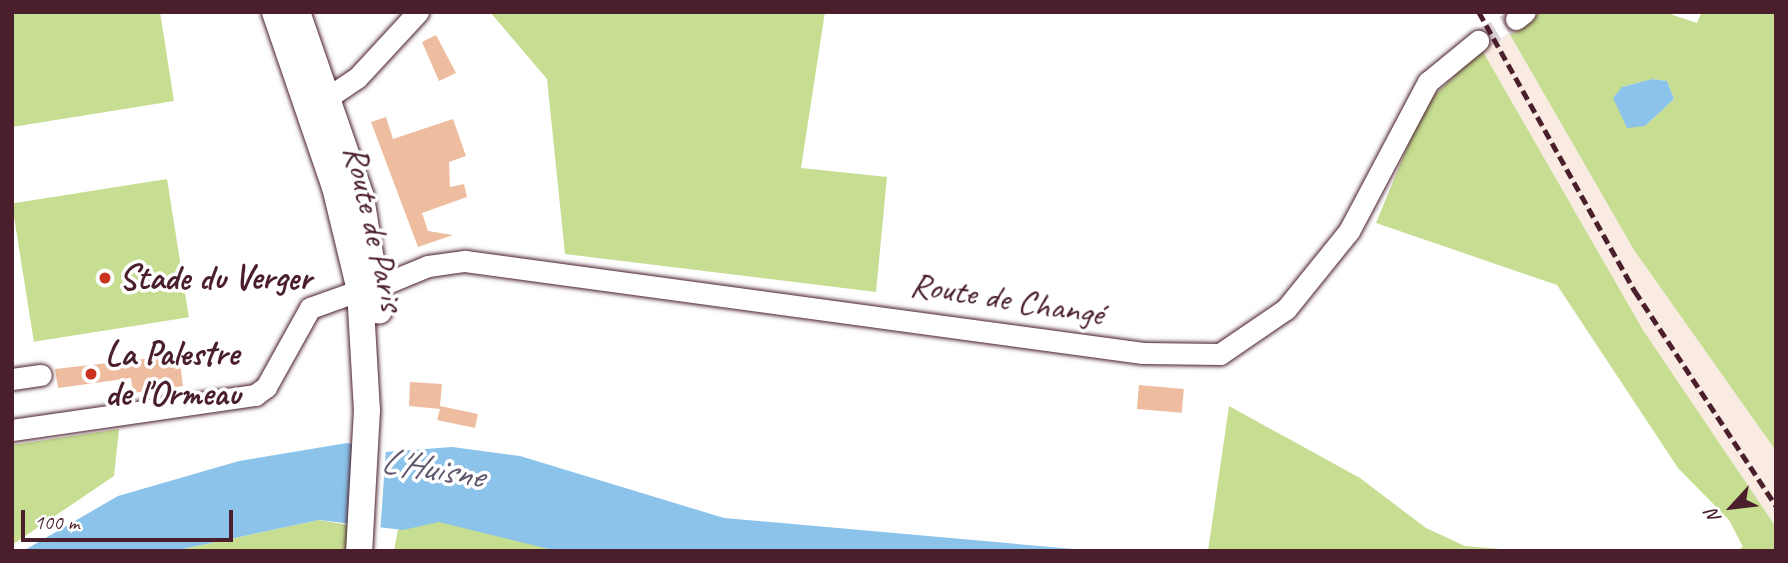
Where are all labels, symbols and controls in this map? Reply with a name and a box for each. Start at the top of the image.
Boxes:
street label: Route de Paris [334,140,414,316]
place label: Stade du Verger [119,257,311,299]
street label: Route de Changé [907,263,1107,335]
marker: Stade du Verger [97,270,113,286]
place label: La Palestre de l'Ormeau [105,333,241,415]
marker: La Palestre de l'Ormeau [83,366,99,382]
water label: L'Huisne [378,438,486,498]
north arrow [1697,472,1767,542]
scale bar [24,496,236,540]
text: N [1700,506,1727,527]
text: 100 m [34,509,79,535]

